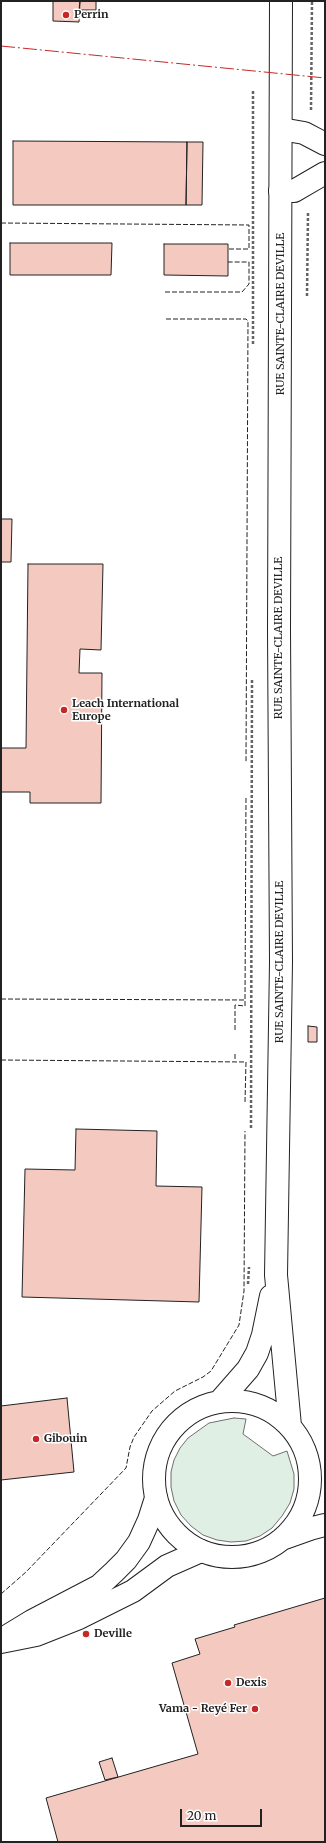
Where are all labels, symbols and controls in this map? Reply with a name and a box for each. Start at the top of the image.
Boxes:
place label: Perrin [74,8,109,22]
marker: Perrin [61,10,71,20]
street label: RUE SAINTE-CLAIRE DEVILLE [274,233,288,395]
street label: RUE SAINTE-CLAIRE DEVILLE [272,557,286,719]
place label: Leach International Europe [72,697,179,723]
marker: Leach International Europe [59,705,69,715]
street label: RUE SAINTE-CLAIRE DEVILLE [273,881,287,1043]
place label: Gibouin [44,1432,87,1446]
marker: Gibouin [31,1434,41,1444]
place label: Deville [94,1627,132,1641]
marker: Deville [81,1629,91,1639]
place label: Dexis [236,1676,267,1690]
marker: Dexis [223,1678,233,1688]
place label: Vama - Reyé Fer [159,1702,247,1716]
marker: Vama - Reyé Fer [250,1704,260,1714]
scale bar [182,1801,264,1827]
text: 20 m [187,1808,216,1823]

